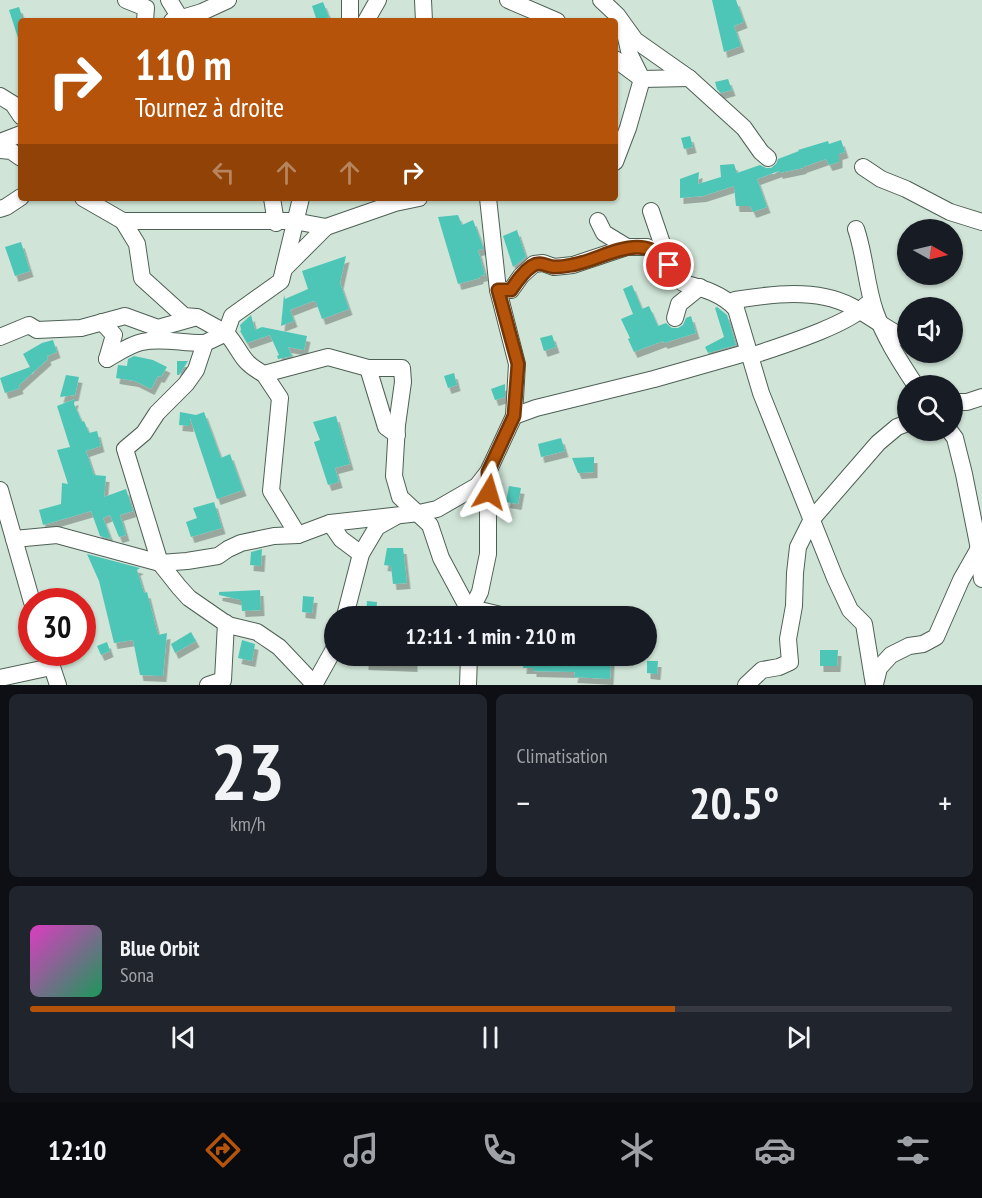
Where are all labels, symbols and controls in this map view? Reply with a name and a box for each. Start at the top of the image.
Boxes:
text: 110 m [135,37,232,92]
icon: right [36,42,114,120]
text: Tournez à droite [135,90,284,124]
icon: left [207,156,240,189]
icon: ahead [270,156,303,189]
icon: ahead [333,156,366,189]
icon: right [396,156,429,189]
north arrow [897,219,963,285]
map controls [897,219,963,441]
pin [643,239,694,290]
icon: arrive [652,248,685,281]
button: sound [897,297,963,363]
button: search [897,375,963,441]
position arrow [457,460,521,524]
speed limit sign: 30 [18,588,96,666]
text: 12:11 · 1 min · 210 m [405,622,576,650]
text: 23 [210,721,285,822]
text: Climatisation [517,743,608,769]
text: 20.5° [689,773,779,831]
text: − [517,781,530,824]
text: + [938,781,952,824]
text: km/h [230,811,265,837]
text: Blue Orbit [120,934,199,962]
text: Sona [120,962,154,988]
icon: previous [167,1021,200,1054]
icon: pause [474,1021,507,1054]
icon: next [782,1021,815,1054]
icon: directions [202,1129,244,1171]
icon: music [340,1129,382,1171]
icon: phone [478,1129,520,1171]
icon: climate [616,1129,658,1171]
icon: car [754,1129,796,1171]
icon: filters [892,1129,934,1171]
text: 12:10 [48,1133,106,1167]

